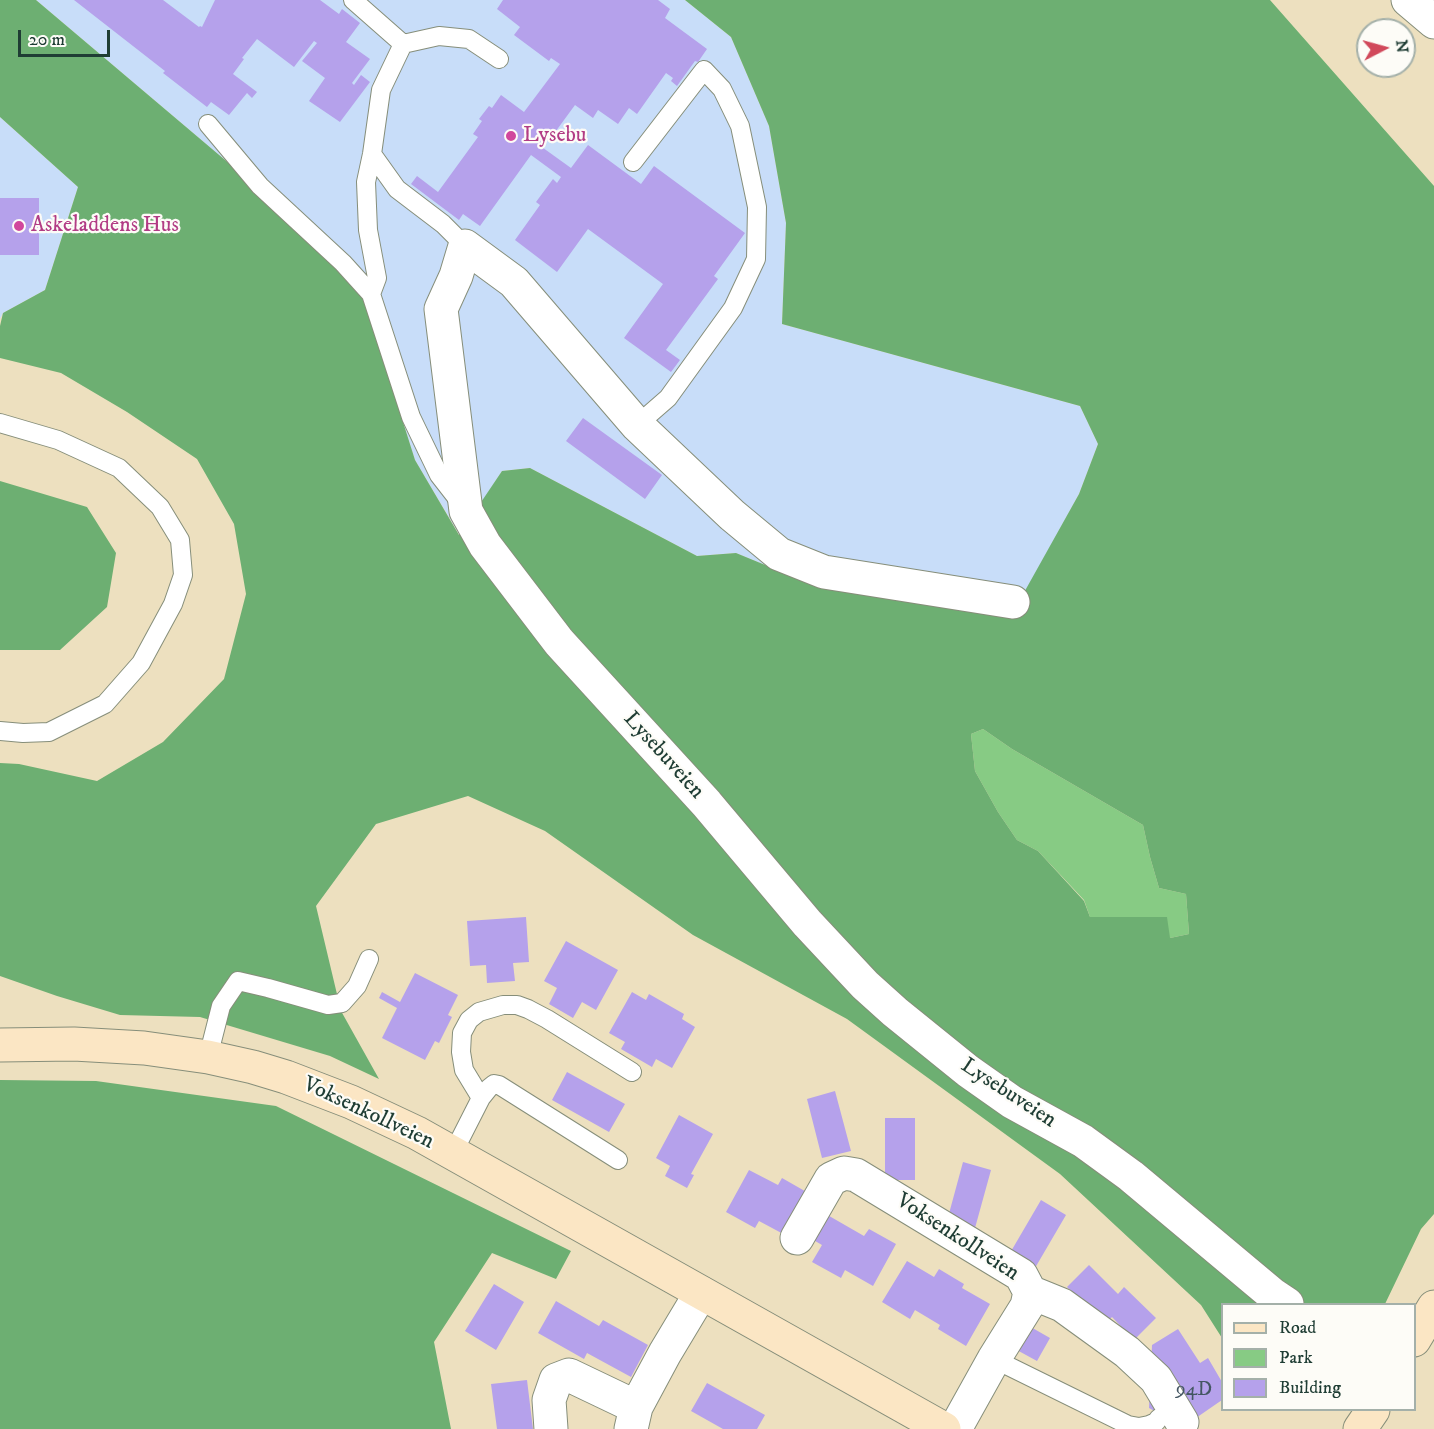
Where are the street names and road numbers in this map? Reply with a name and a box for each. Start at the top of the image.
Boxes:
street label: Lysebuveien [617,707,709,805]
street label: Lysebuveien [955,1053,1061,1135]
street label: Voksenkollveien [298,1072,438,1156]
street label: Voksenkollveien [890,1188,1024,1288]

